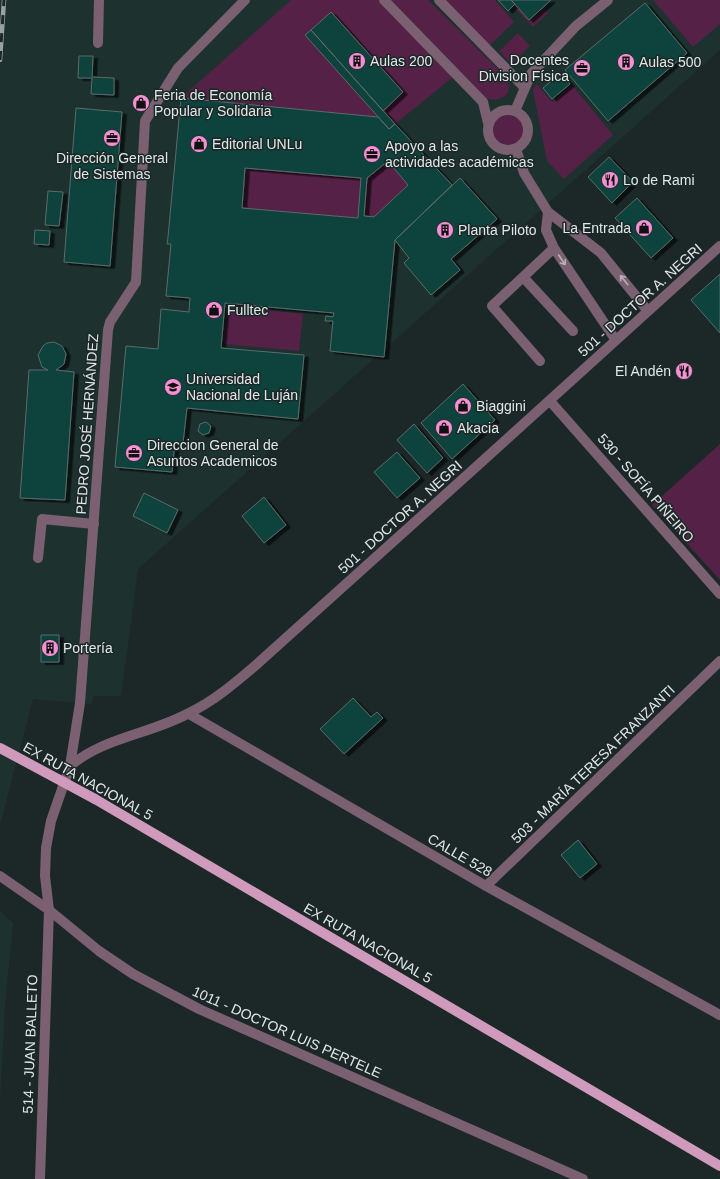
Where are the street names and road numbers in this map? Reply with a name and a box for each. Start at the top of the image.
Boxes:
street label: 501 - DOCTOR A. NEGRI [575,240,705,360]
street label: PEDRO JOSÉ HERNÁNDEZ [73,333,101,515]
street label: 530 - SOFÍA PIÑEIRO [595,430,698,546]
street label: 501 - DOCTOR A. NEGRI [335,457,465,577]
street label: 503 - MARÍA TERESA FRANZANTI [508,682,678,846]
street label: EX RUTA NACIONAL 5 [20,739,156,823]
street label: CALLE 528 [425,830,495,880]
street label: EX RUTA NACIONAL 5 [301,900,435,986]
street label: 514 - JUAN BALLETO [20,974,40,1114]
street label: 1011 - DOCTOR LUIS PERTELE [190,983,384,1081]

